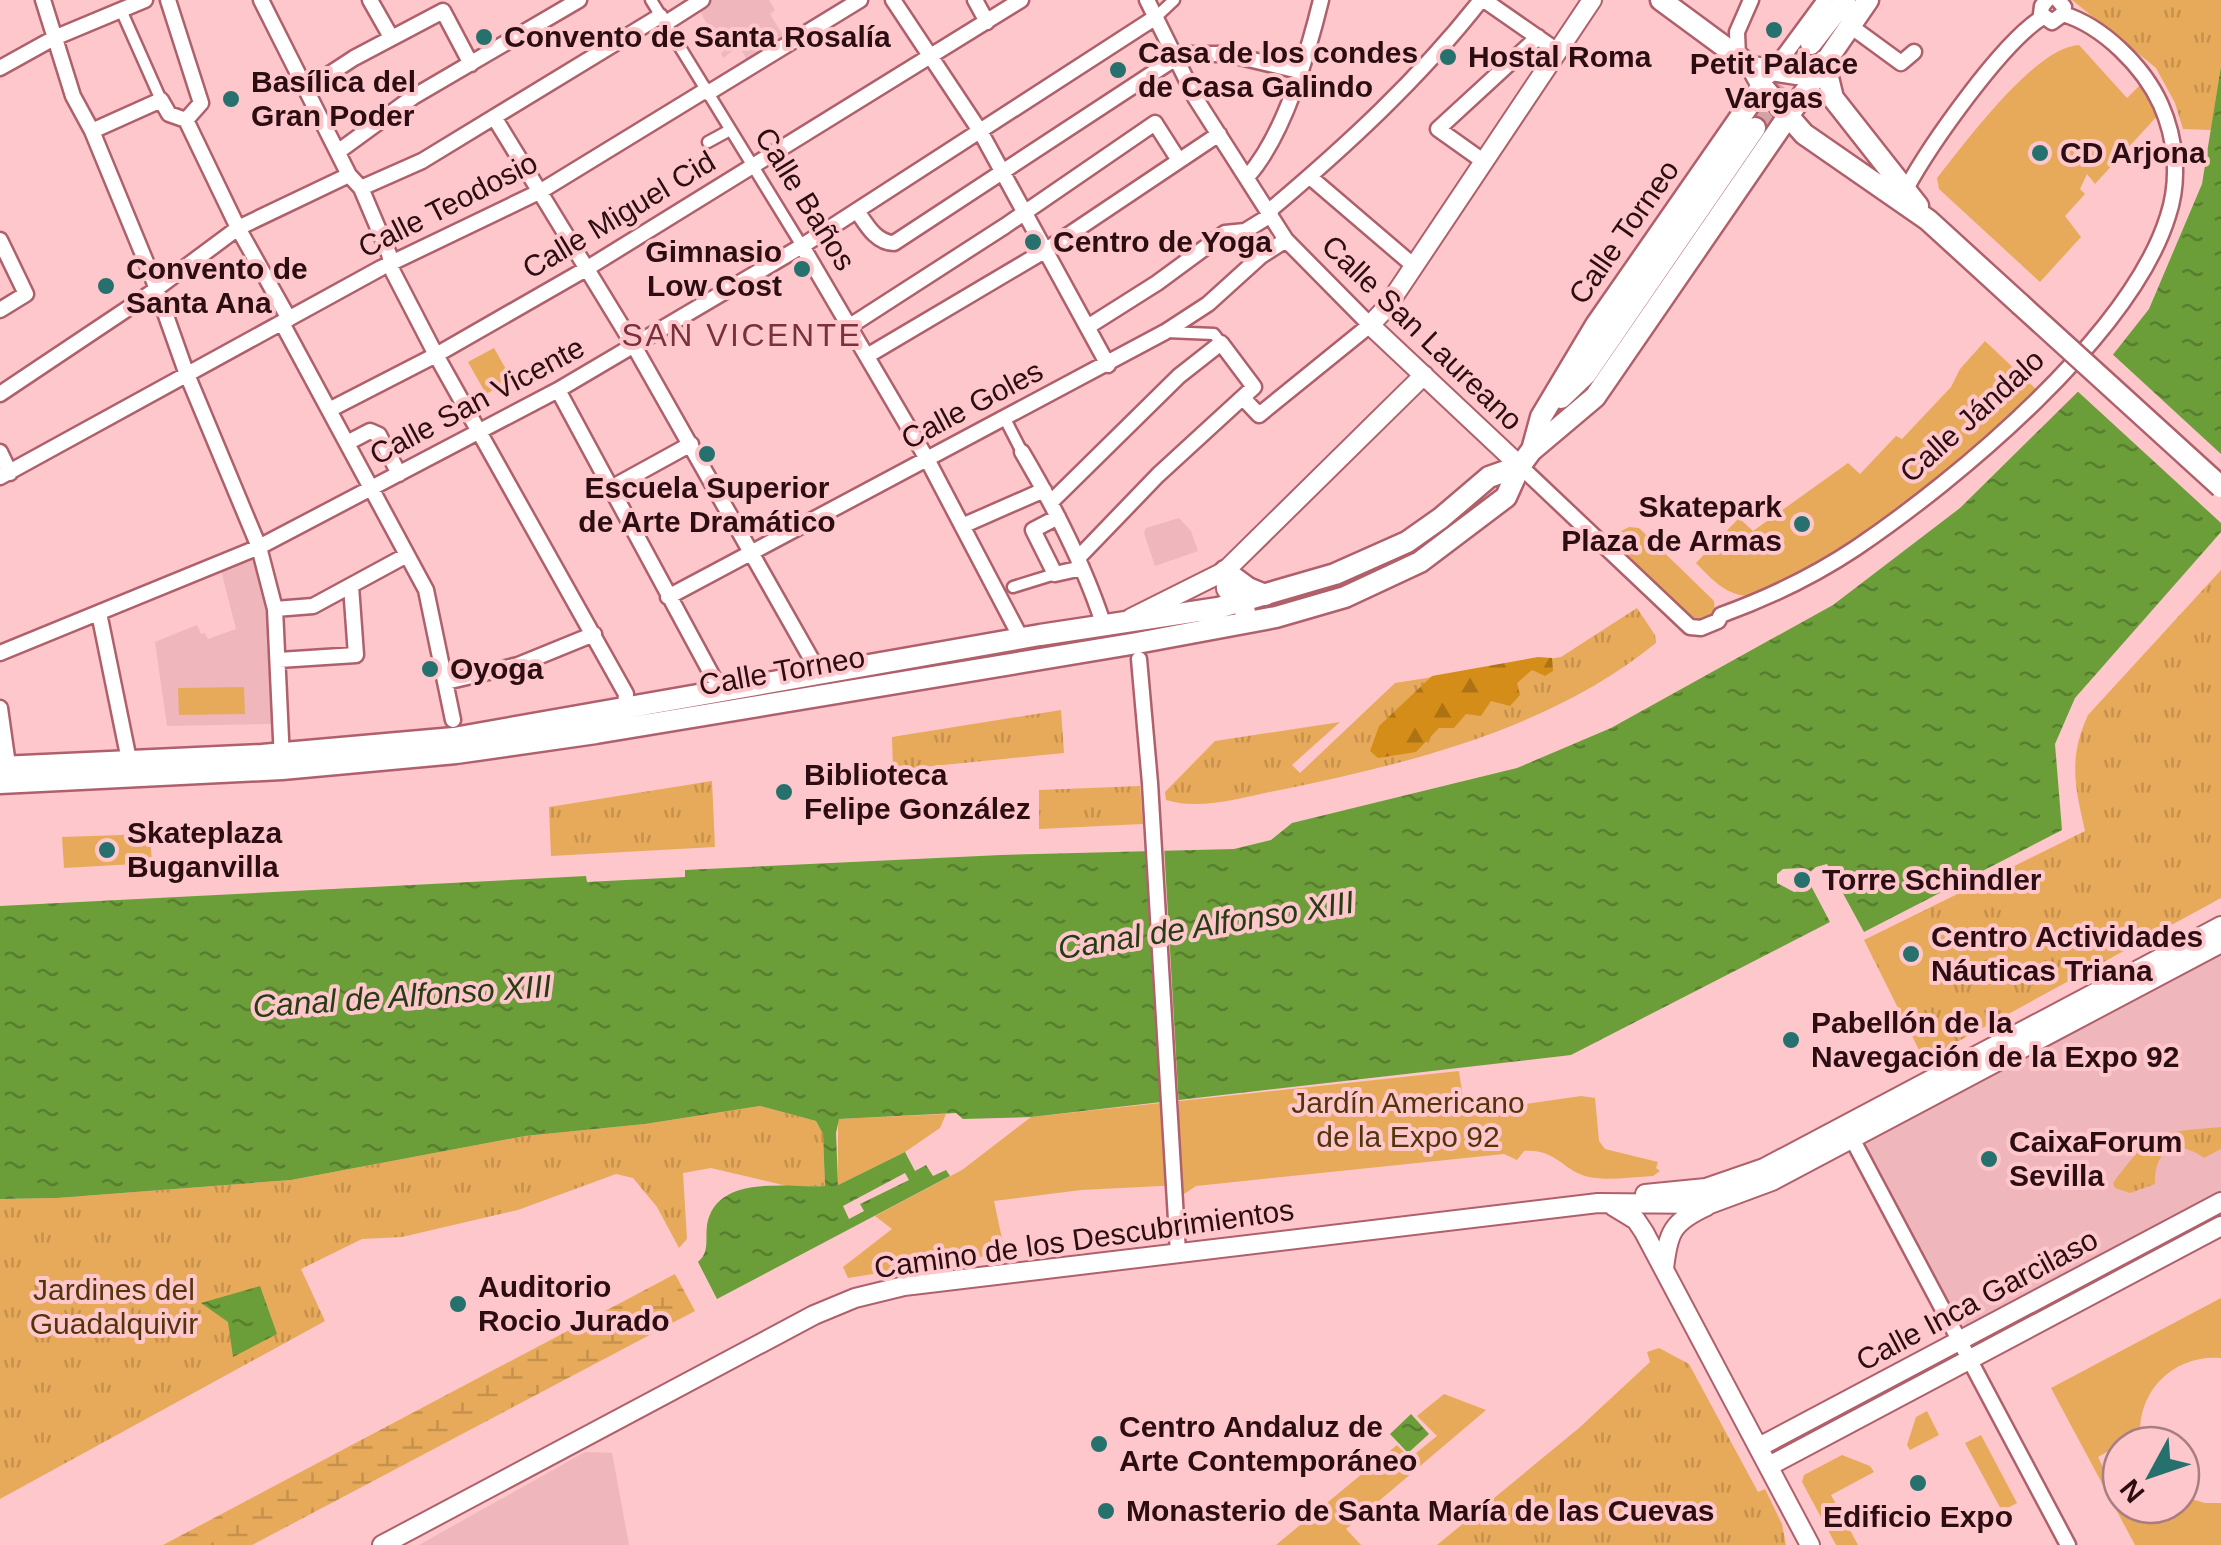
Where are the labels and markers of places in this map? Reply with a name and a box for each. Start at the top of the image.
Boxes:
marker: Petit Palace Vargas [1763,19,1785,41]
place label: Convento de Santa Rosalía [504,20,891,53]
marker: Convento de Santa Rosalía [473,26,495,48]
place label: Casa de los condes de Casa Galindo [1138,36,1418,103]
place label: Hostal Roma [1468,40,1652,73]
marker: Hostal Roma [1437,46,1459,68]
place label: Petit Palace Vargas [1690,47,1858,114]
marker: Casa de los condes de Casa Galindo [1107,59,1129,81]
place label: Basílica del Gran Poder [251,65,416,132]
marker: Basílica del Gran Poder [220,88,242,110]
place label: CD Arjona [2060,136,2206,169]
marker: CD Arjona [2029,142,2051,164]
place label: Centro de Yoga [1053,225,1272,258]
marker: Centro de Yoga [1022,231,1044,253]
place label: Gimnasio Low Cost [645,235,782,302]
place label: Convento de Santa Ana [126,252,308,319]
marker: Gimnasio Low Cost [791,258,813,280]
marker: Convento de Santa Ana [95,275,117,297]
marker: Escuela Superior de Arte Dramático [696,443,718,465]
place label: Escuela Superior de Arte Dramático [578,471,836,538]
place label: Skatepark Plaza de Armas [1561,490,1782,557]
marker: Skatepark Plaza de Armas [1791,513,1813,535]
place label: Oyoga [450,652,544,685]
marker: Oyoga [419,658,441,680]
place label: Biblioteca Felipe González [804,758,1031,825]
marker: Biblioteca Felipe González [773,781,795,803]
place label: Skateplaza Buganvilla [127,816,282,883]
marker: Skateplaza Buganvilla [96,839,118,861]
place label: Torre Schindler [1822,863,2042,896]
marker: Torre Schindler [1791,869,1813,891]
place label: Centro Actividades Náuticas Triana [1931,920,2203,987]
marker: Centro Actividades Náuticas Triana [1900,943,1922,965]
place label: Pabellón de la Navegación de la Expo 92 [1811,1006,2179,1073]
marker: Pabellón de la Navegación de la Expo 92 [1780,1029,1802,1051]
place label: CaixaForum Sevilla [2009,1125,2182,1192]
marker: CaixaForum Sevilla [1978,1148,2000,1170]
place label: Auditorio Rocio Jurado [478,1270,670,1337]
marker: Auditorio Rocio Jurado [447,1293,469,1315]
place label: Centro Andaluz de Arte Contemporáneo [1119,1410,1417,1477]
marker: Centro Andaluz de Arte Contemporáneo [1088,1433,1110,1455]
marker: Edificio Expo [1907,1472,1929,1494]
place label: Monasterio de Santa María de las Cuevas [1126,1494,1715,1527]
marker: Monasterio de Santa María de las Cuevas [1095,1500,1117,1522]
place label: Edificio Expo [1823,1500,2013,1533]

